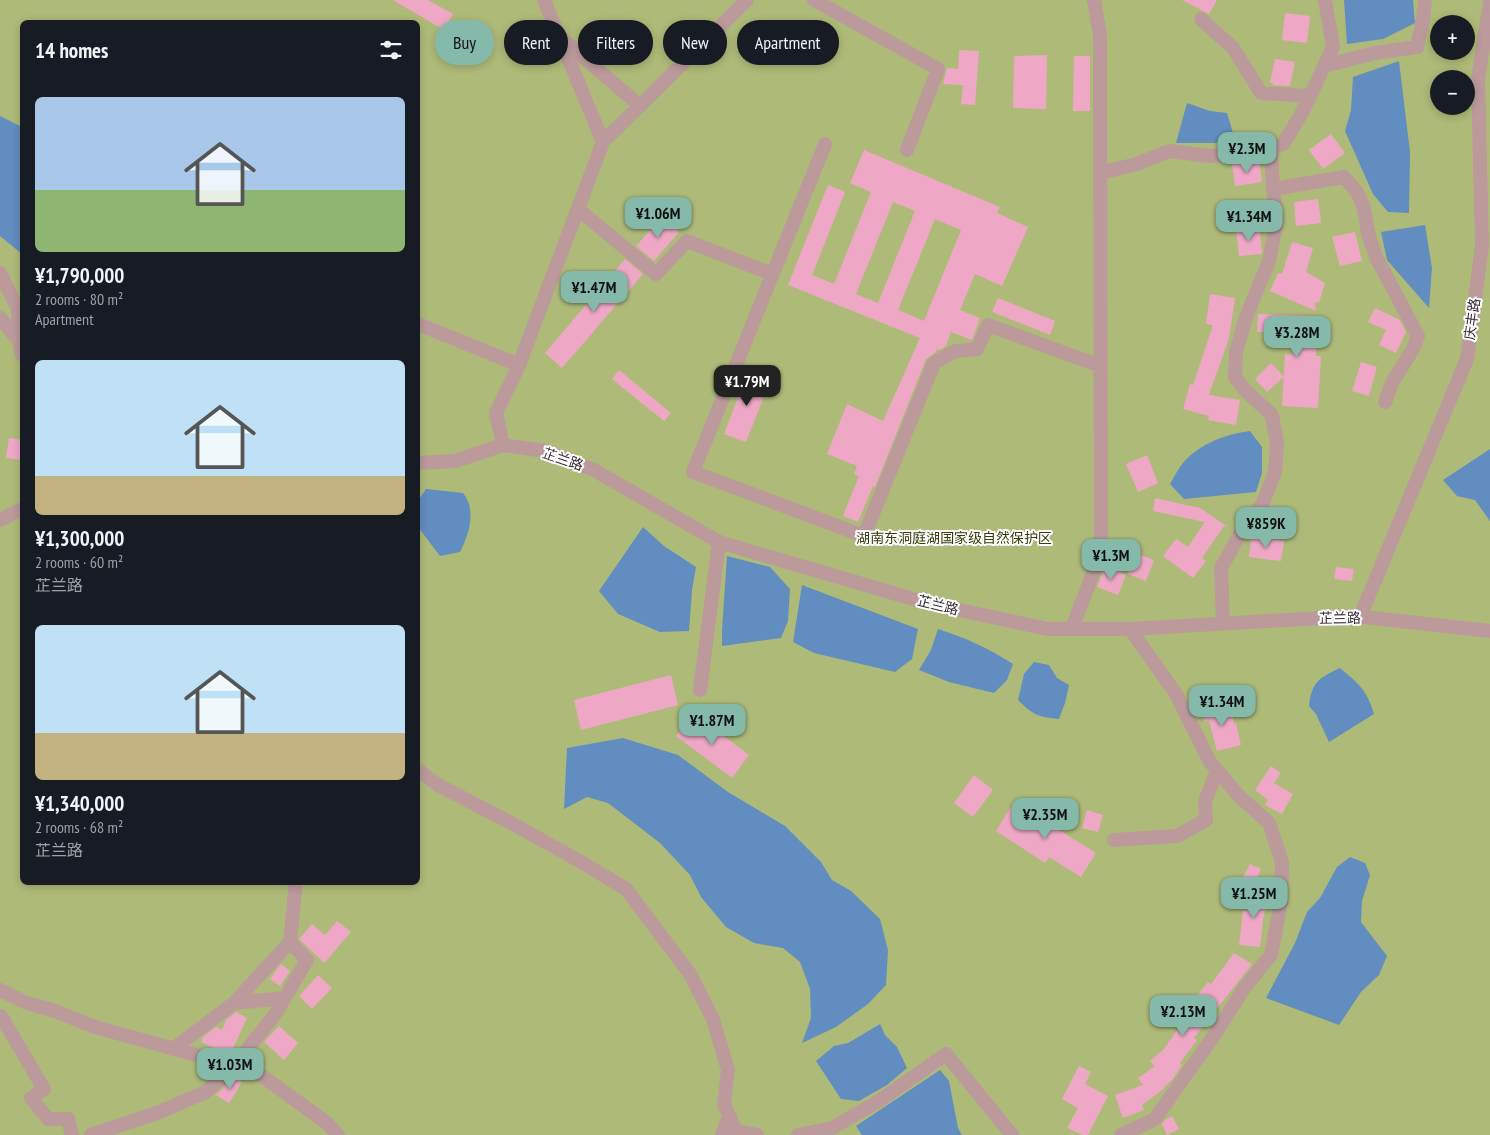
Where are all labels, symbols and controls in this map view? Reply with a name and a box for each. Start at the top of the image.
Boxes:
map controls [1430,15,1475,115]
button: + [1430,15,1475,60]
chip: Buy [435,20,494,65]
chip: Rent [504,20,568,65]
chip: Filters [578,20,653,65]
chip: New [663,20,727,65]
chip: Apartment [737,20,839,65]
icon: filters [377,36,405,64]
text: 14 homes [35,37,108,64]
button: − [1430,70,1475,115]
icon: home [175,129,265,219]
pin: ¥2.3M [1212,132,1282,174]
text: ¥2.3M [1229,138,1265,158]
pin: ¥1.06M [617,196,699,239]
pin: ¥1.34M [1208,200,1290,242]
text: ¥1.06M [636,203,680,223]
text: ¥1.34M [1227,206,1271,226]
text: ¥1,790,000 [35,262,124,289]
pin: ¥1.47M [553,270,635,313]
text: ¥1.47M [572,277,616,297]
text: 2 rooms · 80 m² [35,289,123,309]
street label: 庆丰路 [1460,297,1484,341]
text: Apartment [35,309,94,329]
pin: ¥3.28M [1256,316,1338,358]
text: ¥3.28M [1275,322,1319,342]
pin: ¥1.79M [706,364,788,407]
text: ¥1.79M [725,371,769,391]
icon: home [175,392,265,482]
street label: 芷兰路 [540,444,586,474]
pin: ¥859K [1231,506,1301,549]
text: ¥859K [1247,513,1285,533]
text: ¥1,300,000 [35,525,124,552]
park label: 湖南东洞庭湖国家级自然保护区 [856,529,1052,547]
pin: ¥1.3M [1076,538,1146,581]
text: ¥1.3M [1093,545,1129,565]
text: 2 rooms · 60 m² [35,552,123,572]
text: 芷兰路 [35,575,83,595]
street label: 芷兰路 [915,591,961,619]
street label: 芷兰路 [1319,609,1361,627]
icon: home [175,657,265,747]
pin: ¥1.34M [1181,684,1263,727]
text: ¥1.34M [1200,691,1244,711]
pin: ¥1.87M [671,704,753,746]
text: ¥1.87M [690,710,734,730]
text: ¥1,340,000 [35,790,124,817]
pin: ¥2.35M [1004,798,1086,840]
text: ¥2.35M [1023,804,1067,824]
text: 2 rooms · 68 m² [35,817,123,837]
text: 芷兰路 [35,840,83,860]
pin: ¥1.25M [1213,876,1295,919]
text: ¥1.25M [1232,883,1276,903]
pin: ¥2.13M [1142,994,1224,1037]
text: ¥2.13M [1161,1001,1205,1021]
pin: ¥1.03M [189,1048,271,1090]
text: ¥1.03M [208,1054,252,1074]

